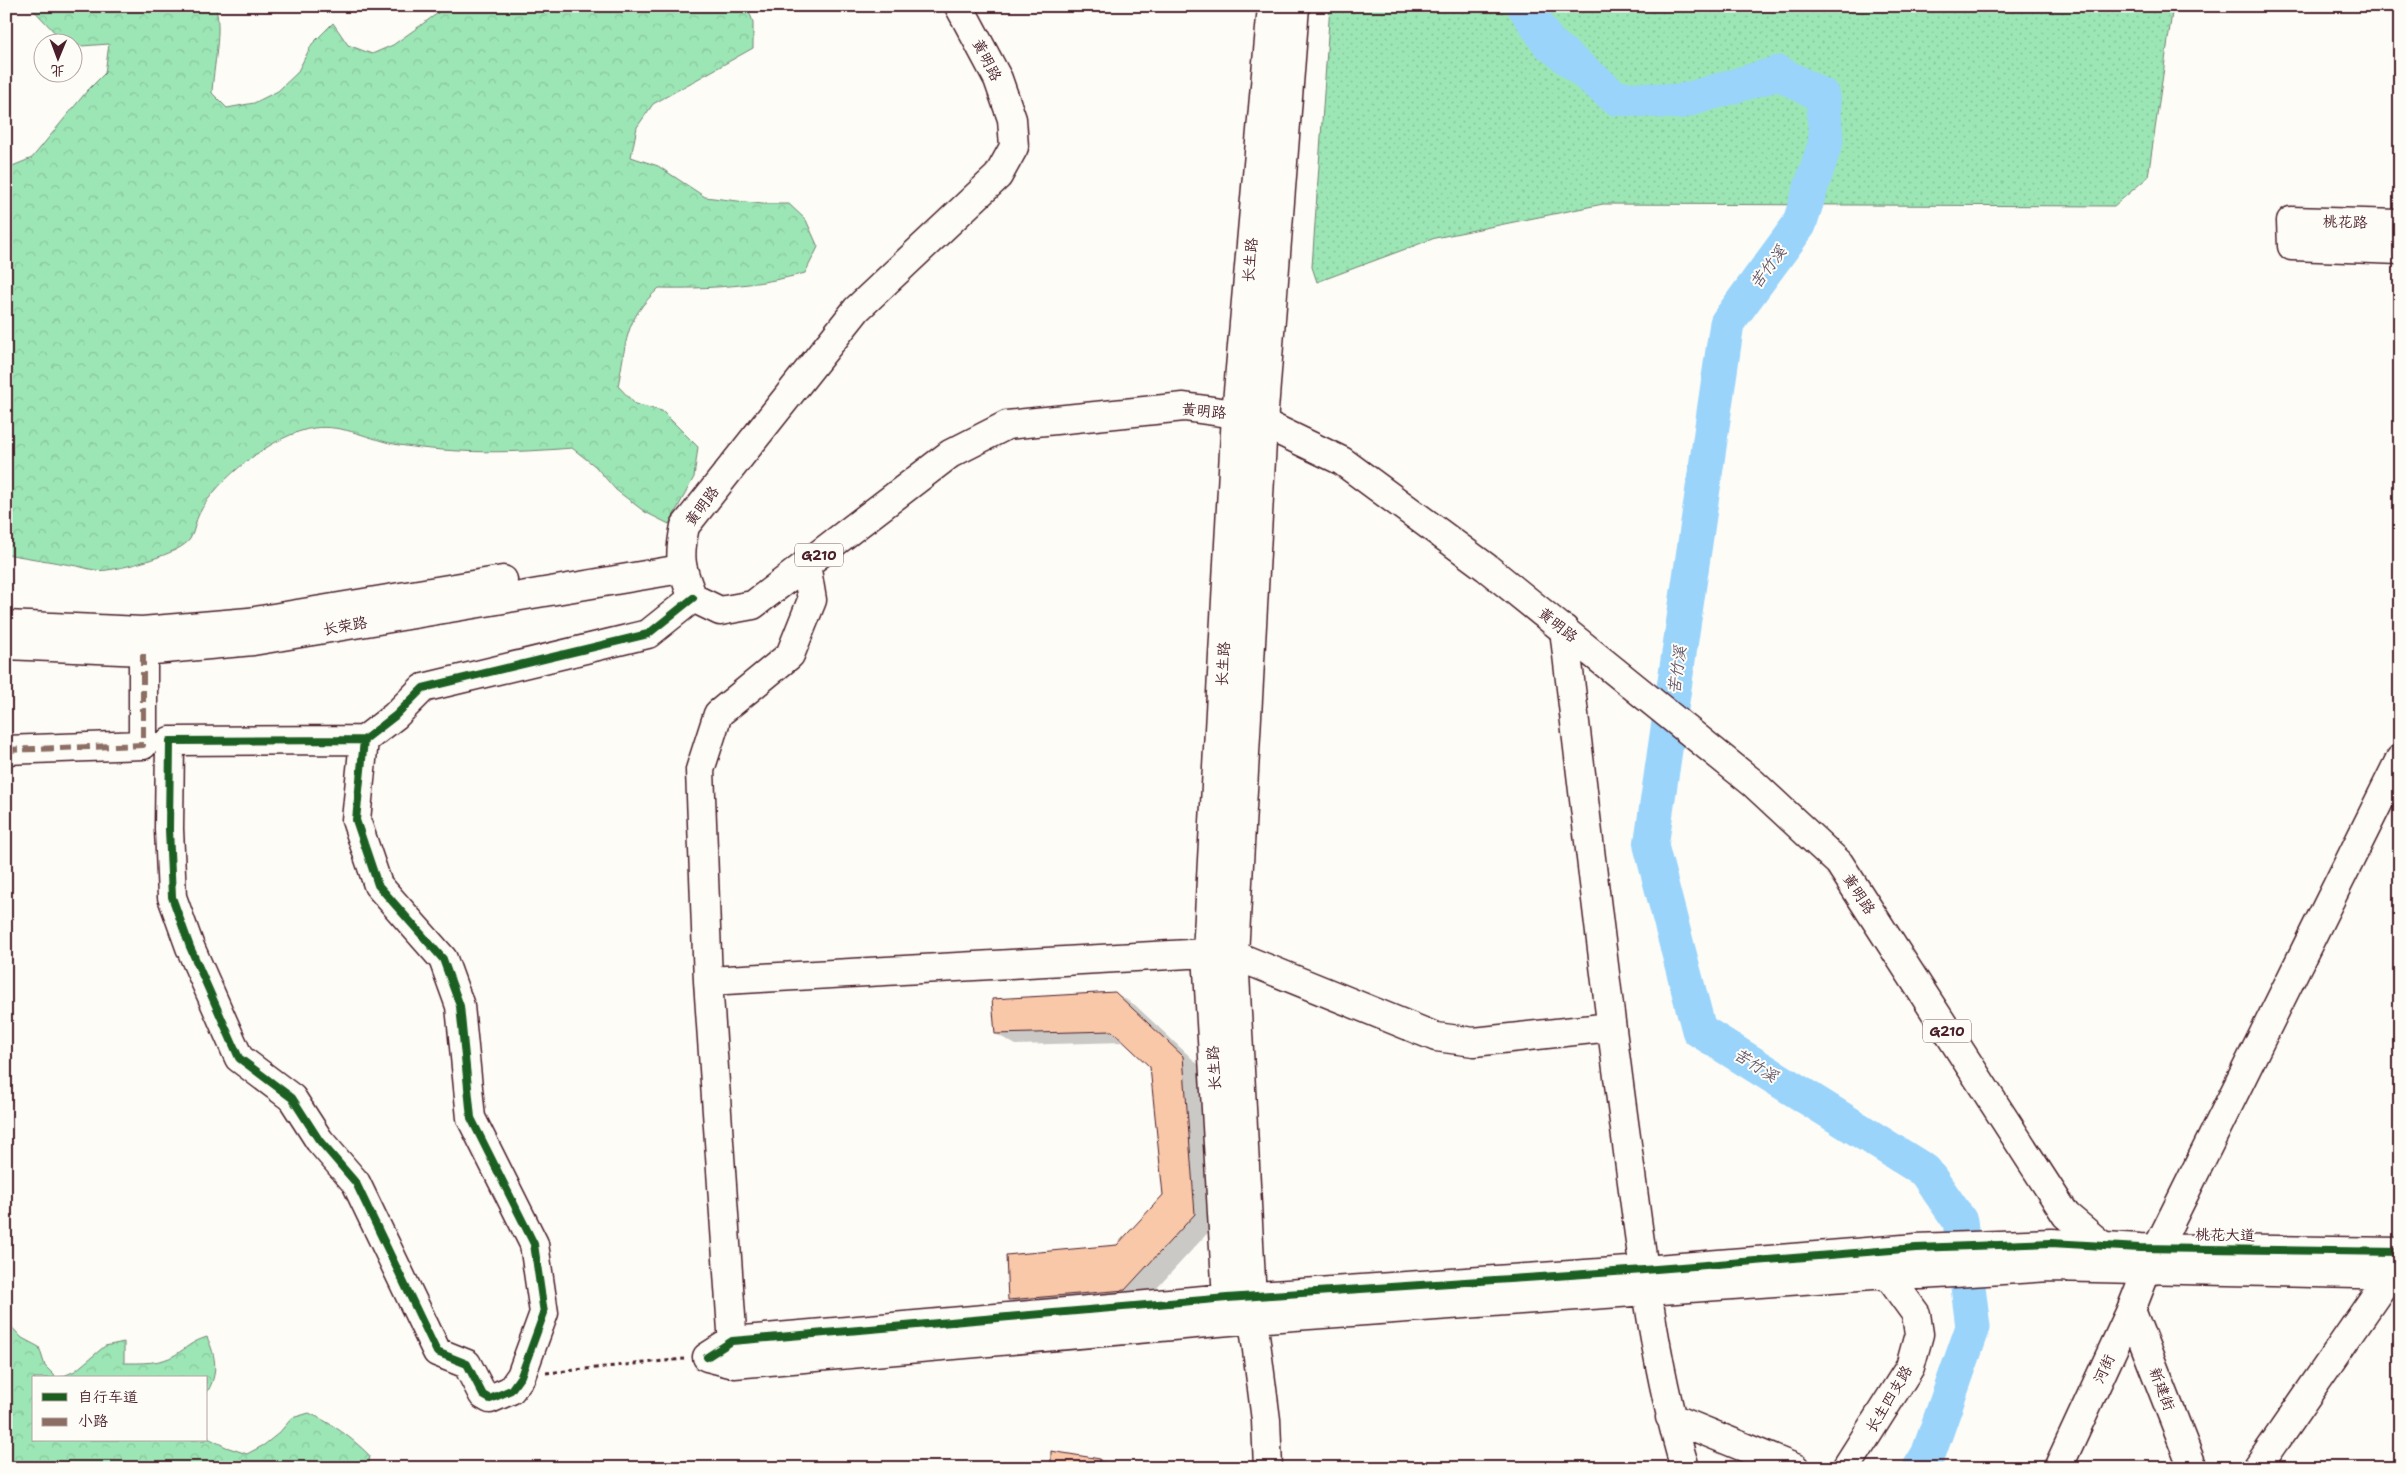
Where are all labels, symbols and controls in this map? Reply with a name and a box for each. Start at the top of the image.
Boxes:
north arrow [32,32,82,82]
street label: 黄明路 [968,35,1006,85]
text: 北 [51,62,65,80]
street label: 桃花路 [2322,212,2368,232]
street label: 长生路 [1238,237,1262,283]
water label: 苦竹溪 [1745,241,1791,292]
street label: 黄明路 [1181,399,1227,423]
street label: 黄明路 [680,482,724,530]
road number: G210 [795,544,843,566]
street label: 黄明路 [1534,603,1582,647]
street label: 长荣路 [321,612,369,640]
street label: 长生路 [1212,641,1234,687]
water label: 苦竹溪 [1663,644,1691,695]
street label: 黄明路 [1838,870,1880,918]
road number: G210 [1923,1019,1971,1042]
water label: 苦竹溪 [1730,1043,1783,1087]
street label: 长生路 [1203,1045,1225,1091]
street label: 桃花大道 [2195,1224,2255,1246]
street label: 河街 [2089,1351,2119,1387]
street label: 长生四支路 [1861,1362,1917,1436]
street label: 新建街 [2145,1364,2179,1414]
legend [32,1376,208,1442]
text: 自行车道 [78,1387,138,1407]
text: 小路 [78,1411,108,1431]

